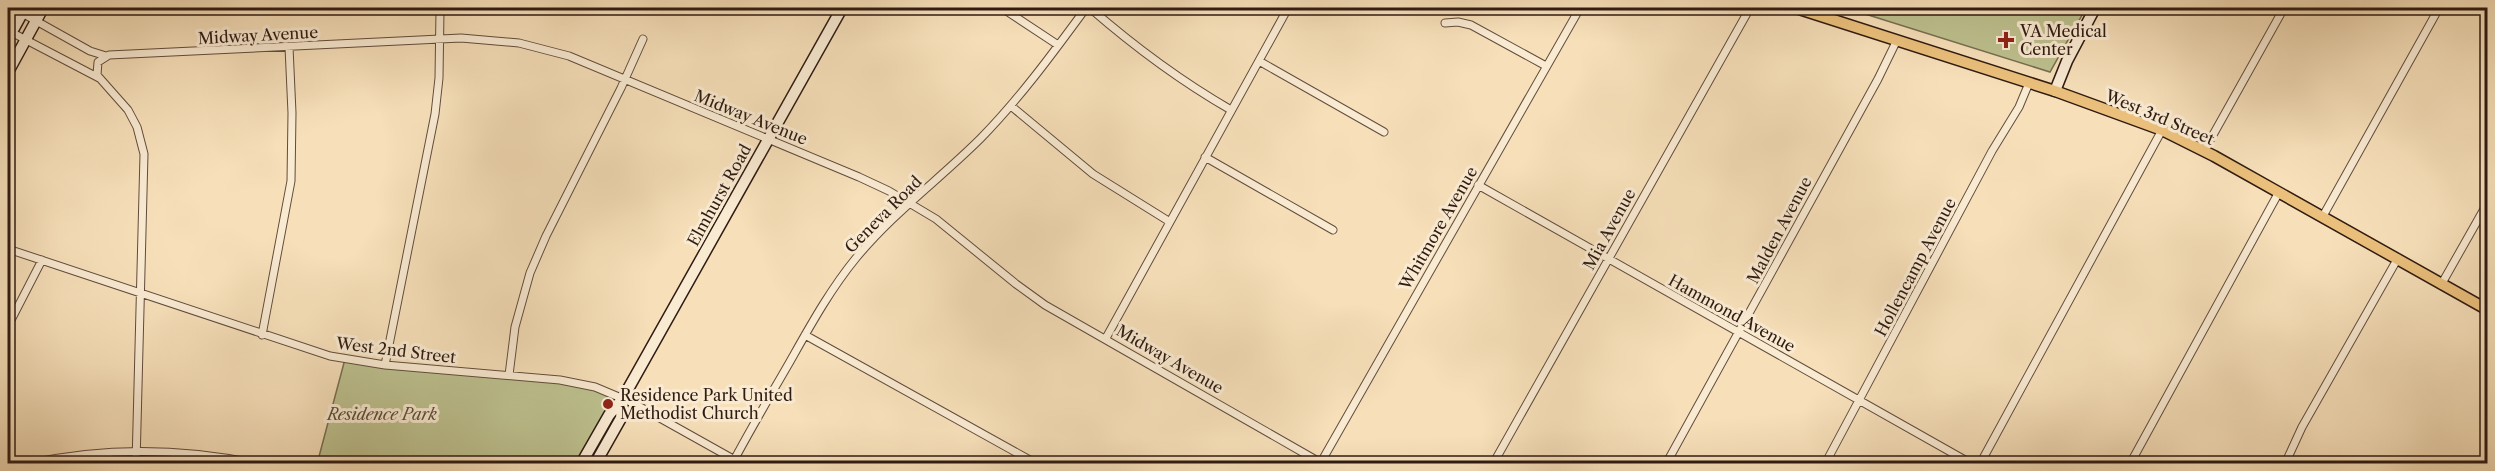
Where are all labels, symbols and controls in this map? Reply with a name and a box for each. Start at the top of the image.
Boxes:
place label: VA Medical Center [2019,21,2107,59]
street label: Midway Avenue [197,22,319,48]
marker: VA Medical Center [1997,31,2015,49]
street label: Midway Avenue [691,85,811,149]
street label: West 3rd Street [2102,85,2218,149]
street label: Elmhurst Road [683,140,755,250]
street label: Whitmore Avenue [1394,163,1481,294]
street label: Geneva Road [840,171,926,257]
street label: Malden Avenue [1742,173,1816,287]
street label: Mia Avenue [1578,185,1640,273]
street label: Hollencamp Avenue [1870,194,1960,340]
street label: Hammond Avenue [1665,270,1799,356]
street label: Midway Avenue [1113,320,1227,398]
street label: West 2nd Street [334,333,457,367]
place label: Residence Park United Methodist Church [620,385,793,423]
marker: Residence Park United Methodist Church [601,397,615,411]
park label: Residence Park [325,404,437,424]

